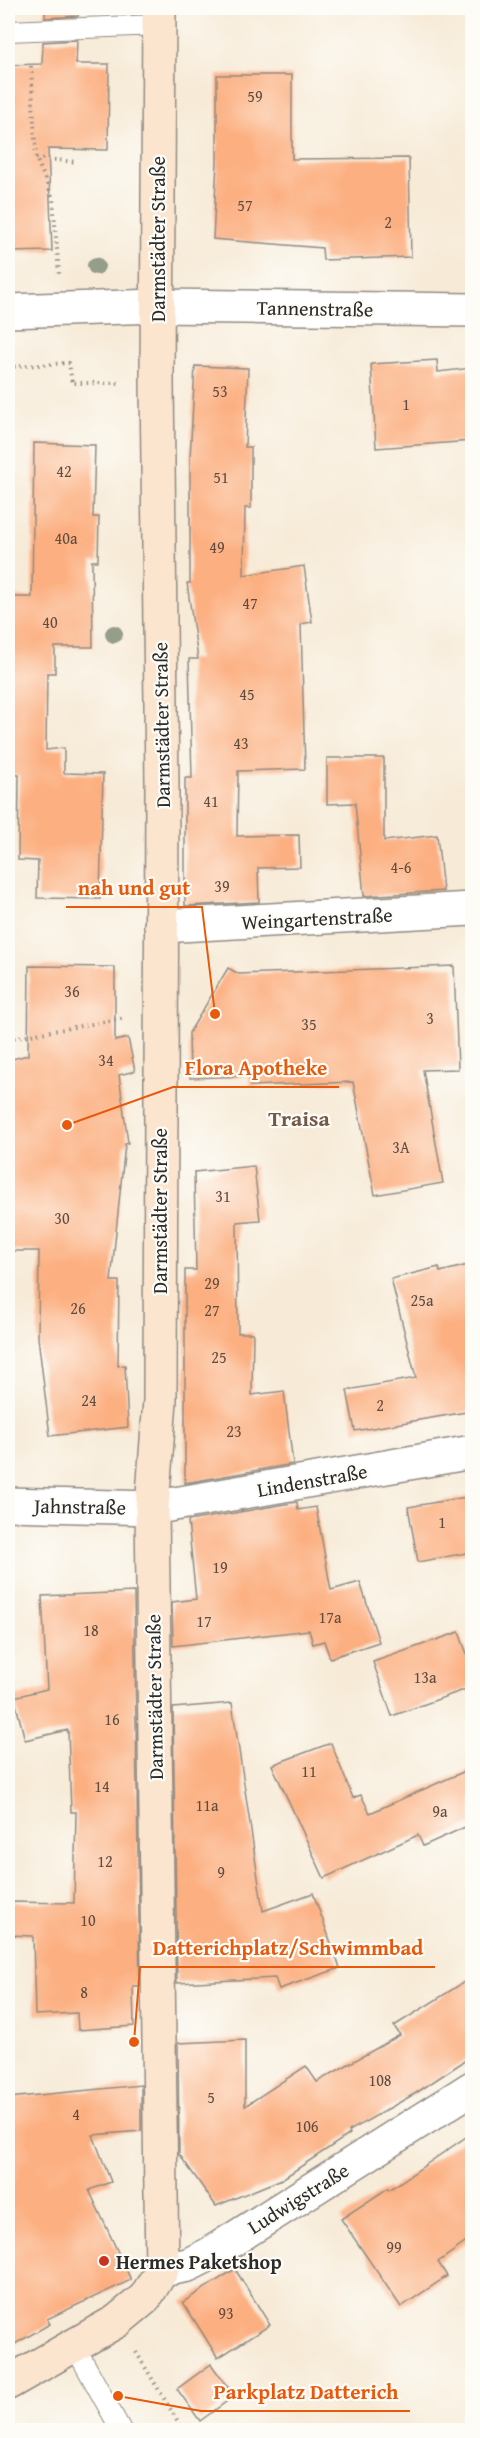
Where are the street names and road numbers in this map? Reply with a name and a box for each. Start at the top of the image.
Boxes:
street label: Darmstädter Straße [143,156,172,322]
street label: Tannenstraße [256,292,374,324]
street label: Darmstädter Straße [145,642,177,808]
street label: Weingartenstraße [241,900,393,936]
street label: Darmstädter Straße [145,1128,174,1294]
street label: Lindenstraße [255,1456,369,1504]
street label: Jahnstraße [31,1491,126,1521]
street label: Darmstädter Straße [138,1614,170,1780]
street label: Ludwigstraße [242,2155,354,2241]

